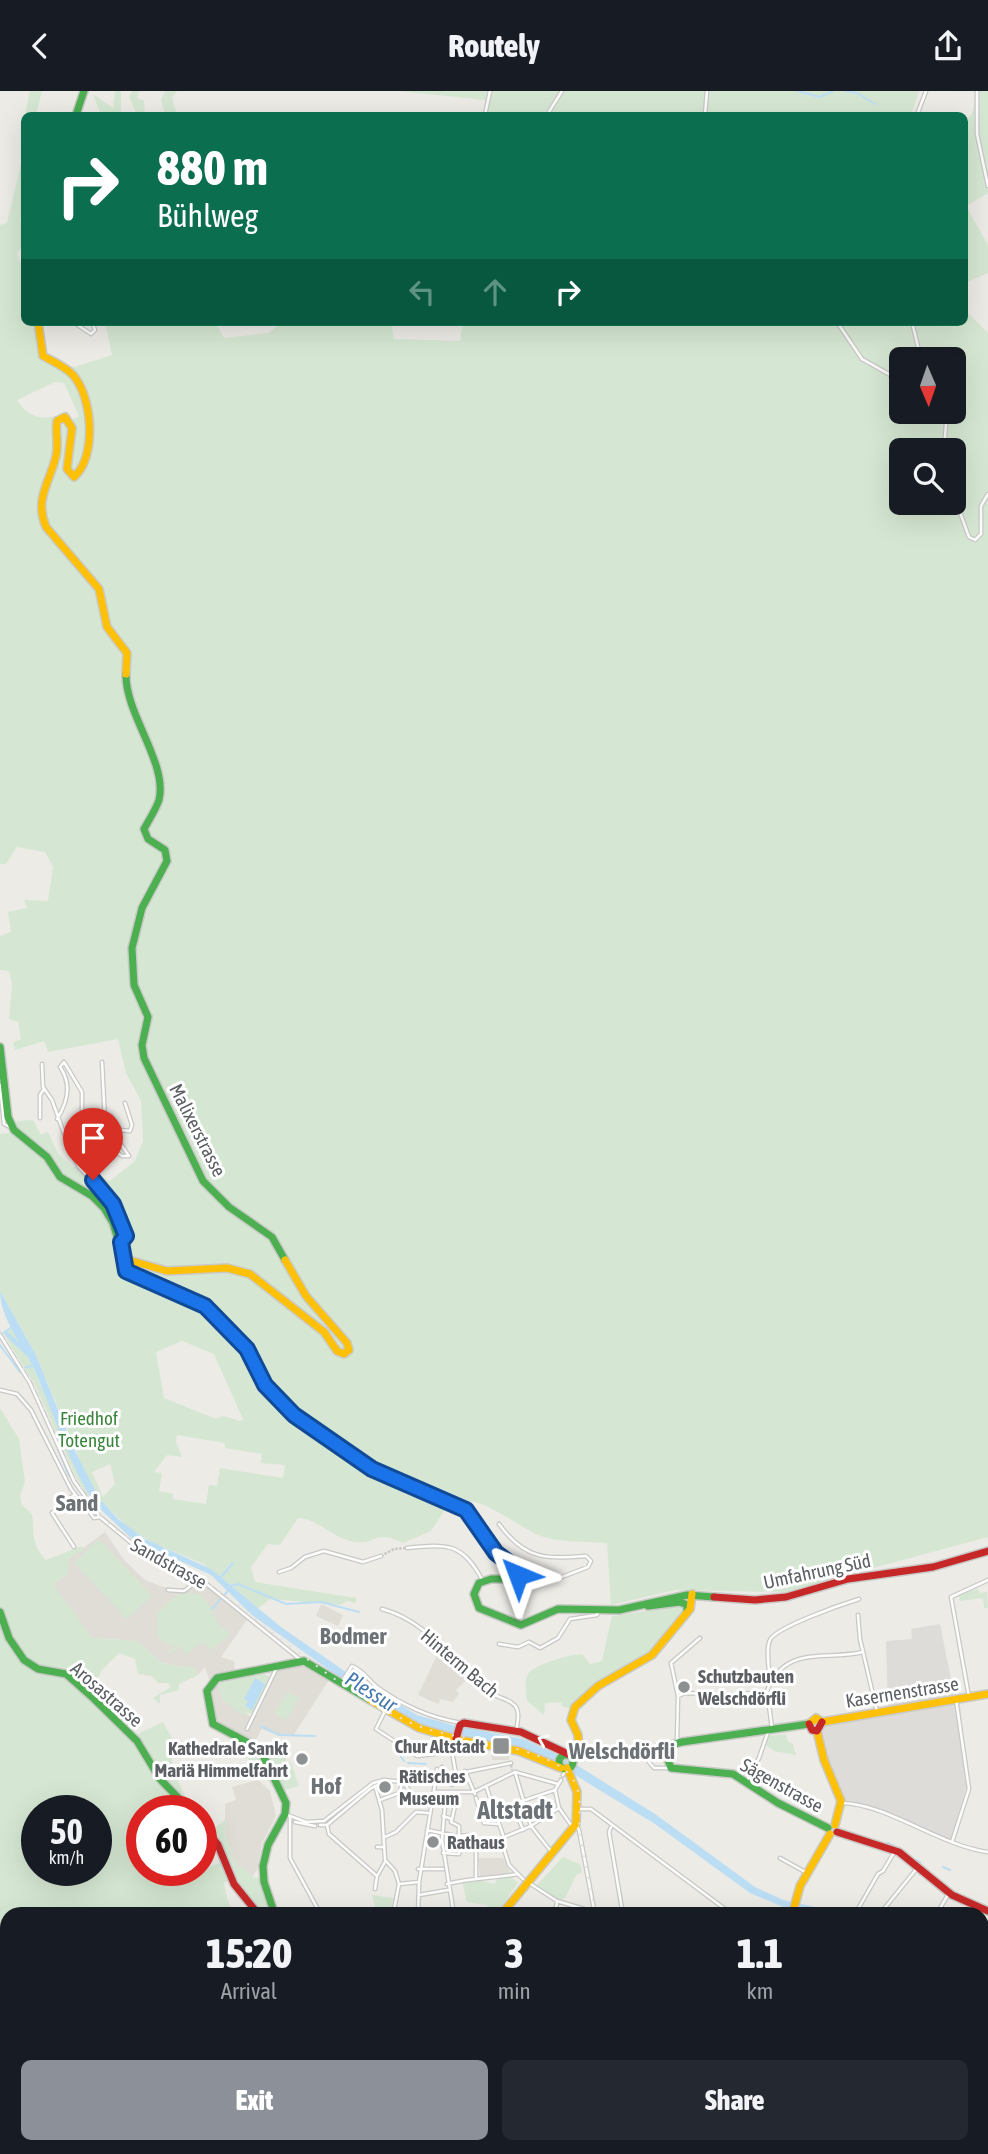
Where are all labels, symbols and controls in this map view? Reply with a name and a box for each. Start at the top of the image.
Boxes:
icon: back [21,27,59,65]
text: Routely [448,27,540,64]
icon: share [929,27,967,65]
text: 880 m [157,139,268,195]
icon: right [42,140,133,231]
text: Bühlweg [157,197,258,234]
icon: left [403,273,441,311]
icon: ahead [476,273,514,311]
icon: right [549,273,587,311]
north arrow [889,347,966,423]
map controls [889,347,966,515]
button: search [889,438,966,515]
street label: Malixerstrasse [165,1080,231,1180]
pin [63,1108,123,1180]
icon: arrive [74,1119,112,1157]
park label: Friedhof Totengut [58,1407,120,1451]
district label: Sand [56,1490,98,1516]
street label: Sandstrasse [127,1533,211,1593]
position arrow [481,1538,555,1612]
street label: Umfahrung Süd [761,1549,873,1593]
district label: Bodmer [320,1623,387,1649]
street label: Hinterm Bach [417,1624,503,1702]
street label: Arosastrasse [67,1657,147,1731]
place label: Schutzbauten Welschdörfli [697,1665,794,1709]
water label: Plessur [341,1666,402,1717]
street label: Kasernenstrasse [844,1672,960,1712]
marker: Schutzbauten Welschdörfli [676,1679,692,1695]
one-way arrow [538,1734,550,1748]
place label: Chur Altstadt [395,1735,486,1757]
marker: Chur Altstadt [491,1736,511,1756]
place label: Kathedrale Sankt Mariä Himmelfahrt [154,1737,289,1781]
district label: Welschdörfli [568,1738,675,1764]
marker: Kathedrale Sankt Mariä Himmelfahrt [294,1751,310,1767]
street label: Sägenstrasse [737,1753,827,1817]
place label: Rätisches Museum [399,1765,466,1809]
district label: Hof [311,1773,342,1799]
marker: Rätisches Museum [377,1779,393,1795]
speed limit sign: 60 [126,1795,217,1886]
district label: Altstadt [476,1795,553,1825]
text: 50 [50,1811,83,1851]
place label: Rathaus [447,1831,505,1853]
marker: Rathaus [425,1834,441,1850]
text: km/h [49,1847,84,1868]
text: 15:20 [206,1929,292,1977]
text: 3 [504,1929,524,1977]
text: 1.1 [736,1929,783,1977]
text: Arrival [221,1978,277,2004]
text: min [498,1978,531,2004]
text: km [747,1978,773,2004]
button: Exit [21,2060,488,2140]
button: Share [502,2060,968,2140]

